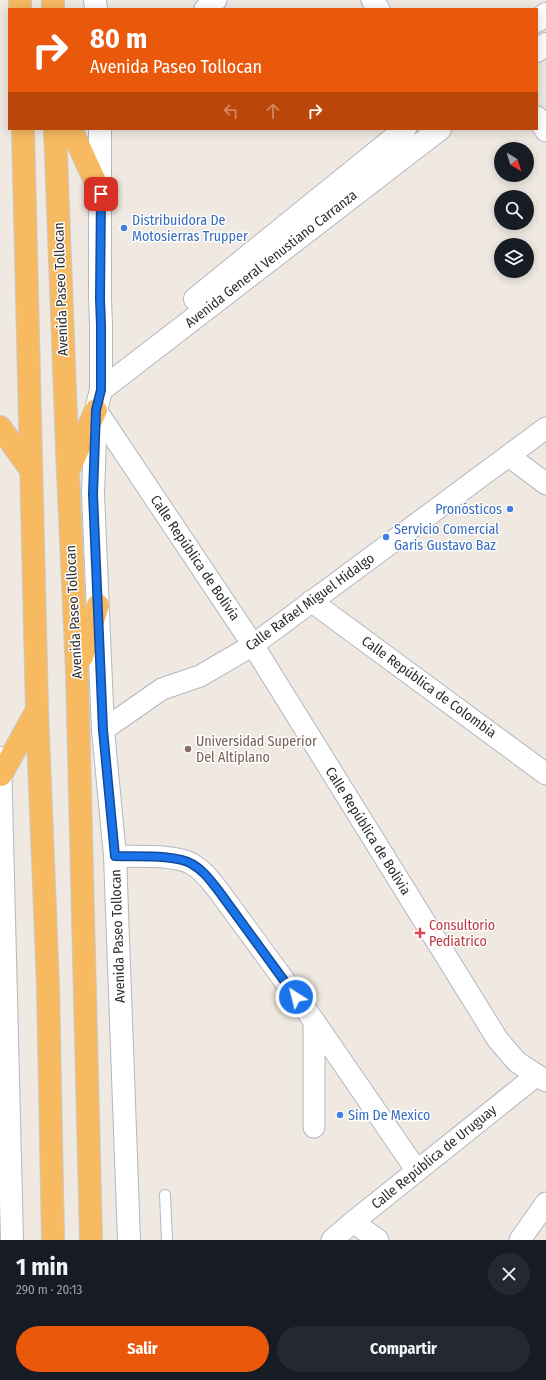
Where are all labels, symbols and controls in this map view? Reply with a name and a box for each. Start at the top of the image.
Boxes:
text: 80 m [90,22,147,55]
icon: right [24,24,76,76]
text: Avenida Paseo Tollocan [90,56,262,78]
icon: left [220,100,242,122]
icon: ahead [262,100,284,122]
icon: right [304,100,326,122]
north arrow [494,142,534,182]
map controls [494,142,534,278]
pin [84,177,118,211]
icon: arrive [90,183,112,205]
street label: Avenida General Venustiano Carranza [182,187,360,331]
button: search [494,190,534,230]
place label: Distribuidora De Motosierras Trupper [132,212,248,245]
street label: Avenida Paseo Tollocan [50,222,72,356]
marker: Distribuidora De Motosierras Trupper [119,223,129,233]
button: layers [494,238,534,278]
street label: Calle República de Bolivia [147,492,243,624]
place label: Pronósticos [435,501,502,518]
marker: Pronósticos [505,504,515,514]
place label: Servicio Comercial Garis Gustavo Baz [394,521,499,554]
marker: Servicio Comercial Garis Gustavo Baz [381,532,391,542]
street label: Avenida Paseo Tollocan [62,545,86,679]
street label: Calle Rafael Miguel Hidalgo [242,550,378,654]
street label: Calle República de Colombia [358,632,500,742]
place label: Universidad Superior Del Altiplano [196,733,317,766]
marker: Universidad Superior Del Altiplano [183,744,193,754]
street label: Calle República de Bolivia [322,764,414,898]
street label: Avenida Paseo Tollocan [107,869,129,1003]
place label: Consultorio Pediatrico [429,917,495,950]
marker: Consultorio Pediatrico [414,927,426,939]
position arrow [275,976,317,1018]
street label: Calle República de Uruguay [368,1101,500,1213]
place label: Sim De Mexico [348,1107,430,1124]
marker: Sim De Mexico [335,1110,345,1120]
text: 1 min [16,1253,68,1281]
button: close [488,1253,530,1295]
text: 290 m · 20:13 [16,1282,82,1297]
button: Salir [16,1326,269,1372]
button: Compartir [277,1326,530,1372]

